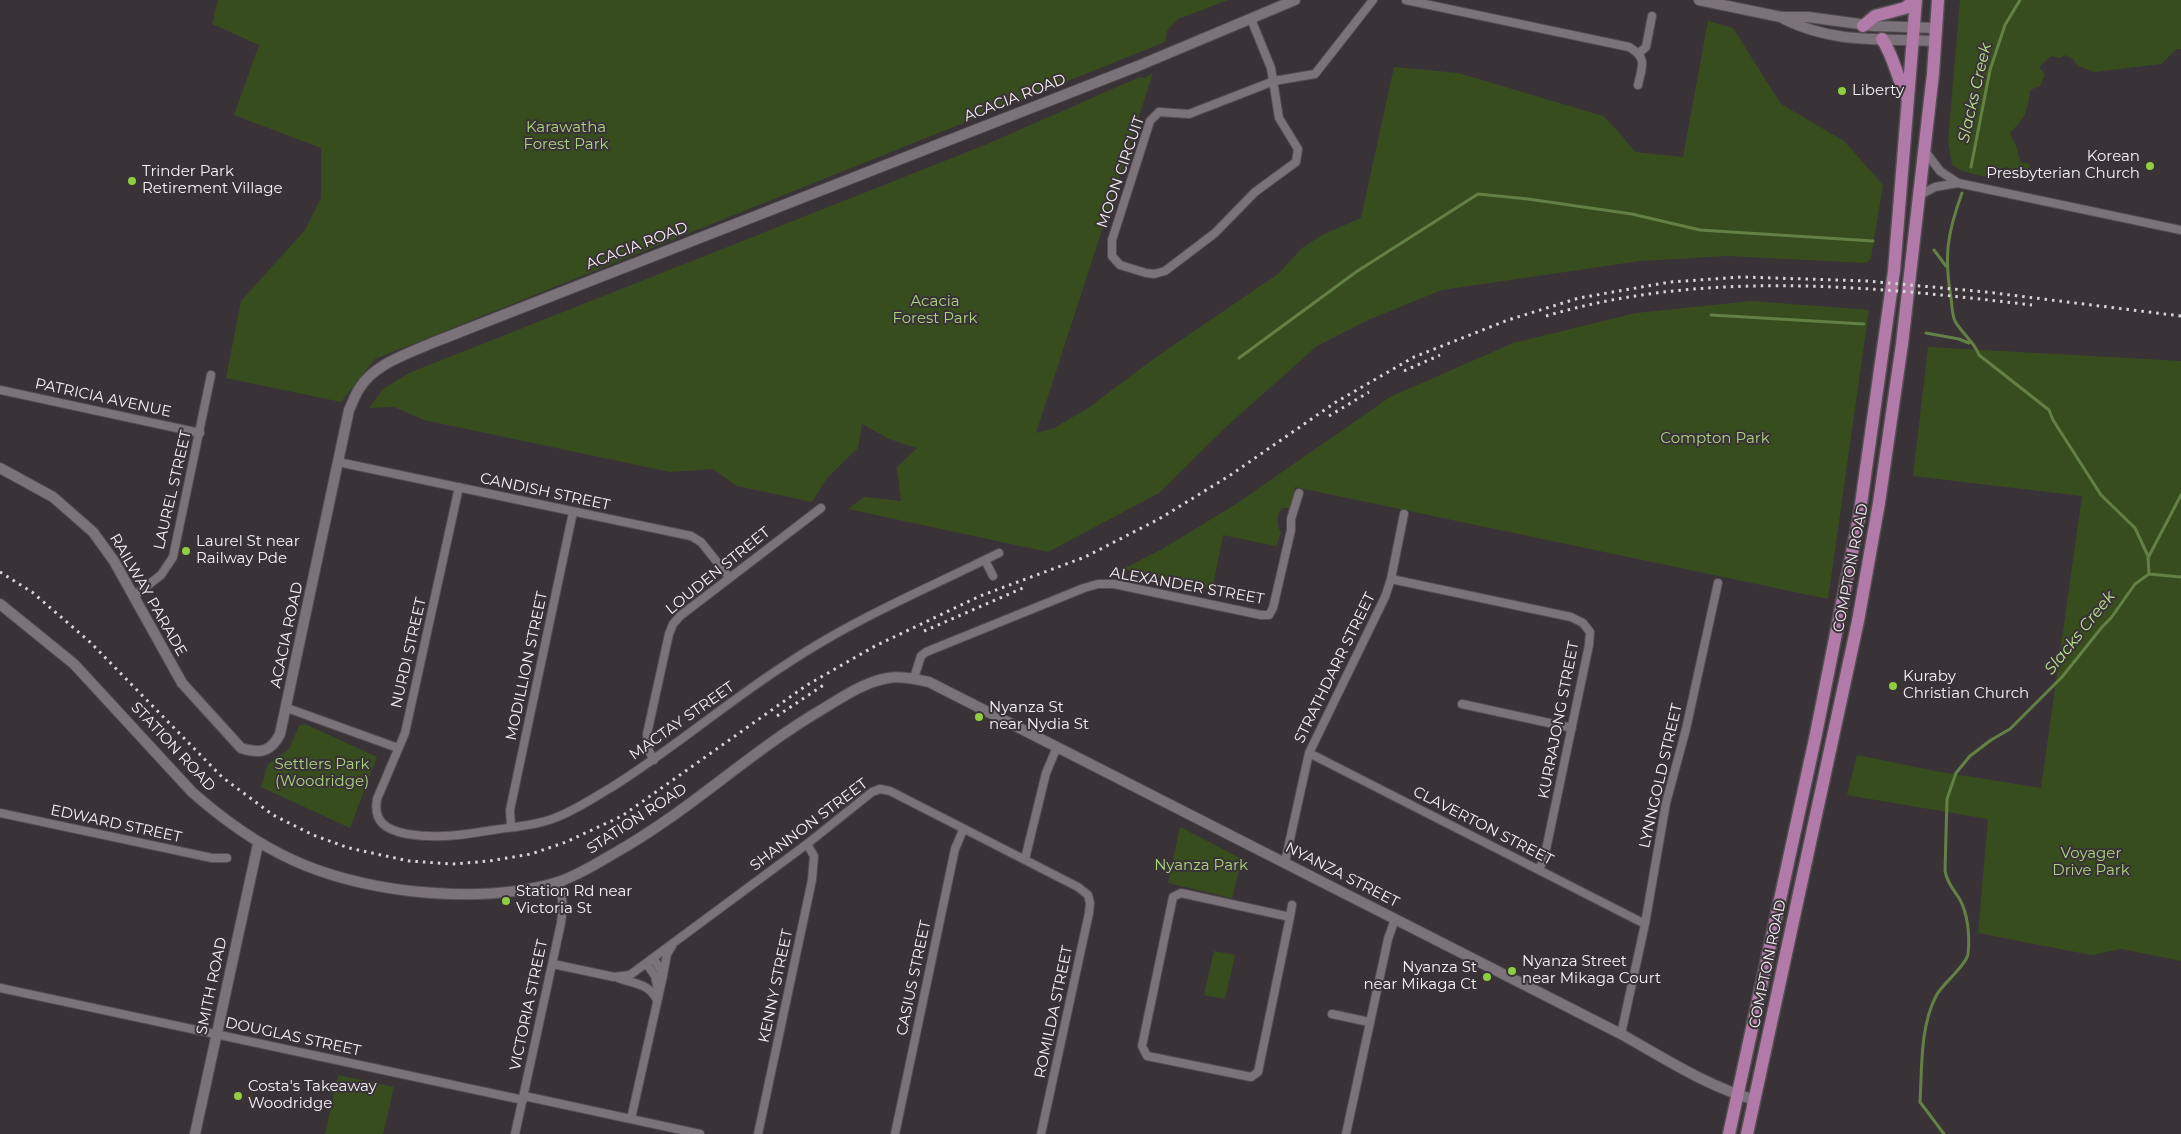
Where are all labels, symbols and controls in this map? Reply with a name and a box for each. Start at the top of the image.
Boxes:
water label: Slacks Creek [1954,41,1996,145]
street label: ACACIA ROAD [961,70,1069,126]
place label: Liberty [1852,82,1904,100]
marker: Liberty [1836,85,1848,97]
street label: MOON CIRCUIT [1093,114,1149,230]
park label: Karawatha Forest Park [523,119,609,154]
place label: Korean Presbyterian Church [1986,148,2140,183]
marker: Korean Presbyterian Church [2144,160,2156,172]
place label: Trinder Park Retirement Village [142,163,283,198]
marker: Trinder Park Retirement Village [126,175,138,187]
street label: ACACIA ROAD [583,218,691,274]
park label: Acacia Forest Park [892,293,978,328]
street label: PATRICIA AVENUE [33,375,173,421]
street label: LAUREL STREET [150,428,196,552]
park label: Compton Park [1660,430,1770,448]
street label: CANDISH STREET [478,469,612,515]
street label: COMPTON ROAD [1830,502,1872,634]
street label: LOUDEN STREET [662,523,774,619]
street label: RAILWAY PARADE [106,530,190,660]
place label: Laurel St near Railway Pde [196,533,300,568]
marker: Laurel St near Railway Pde [180,545,192,557]
street label: ALEXANDER STREET [1109,564,1265,608]
street label: ACACIA ROAD [267,580,307,690]
water label: Slacks Creek [2041,587,2119,679]
street label: MODILLION STREET [502,590,552,742]
street label: STRATHDARR STREET [1291,590,1379,746]
street label: NURDI STREET [388,596,430,710]
street label: KURRAJONG STREET [1535,640,1583,800]
place label: Kuraby Christian Church [1903,668,2029,703]
street label: MACTAY STREET [626,678,738,764]
marker: Kuraby Christian Church [1887,680,1899,692]
street label: STATION ROAD [127,699,219,795]
place label: Nyanza St near Nydia St [989,699,1089,734]
street label: LYNNGOLD STREET [1636,702,1686,850]
marker: Nyanza St near Nydia St [973,711,985,723]
park label: Settlers Park (Woodridge) [275,756,369,791]
street label: SHANNON STREET [747,775,871,875]
street label: STATION ROAD [584,780,690,858]
street label: CLAVERTON STREET [1410,783,1556,869]
street label: EDWARD STREET [49,801,183,847]
street label: NYANZA STREET [1282,839,1402,911]
park label: Voyager Drive Park [2052,845,2130,880]
park label: Nyanza Park [1154,857,1248,875]
place label: Station Rd near Victoria St [516,883,632,918]
marker: Station Rd near Victoria St [500,895,512,907]
street label: COMPTON ROAD [1746,898,1790,1030]
street label: CASIUS STREET [893,919,935,1037]
street label: KENNY STREET [755,928,797,1044]
street label: SMITH ROAD [193,936,231,1036]
street label: VICTORIA STREET [506,938,552,1072]
street label: ROMILDA STREET [1031,944,1077,1080]
place label: Nyanza Street near Mikaga Court [1522,953,1661,988]
place label: Nyanza St near Mikaga Ct [1363,959,1477,994]
marker: Nyanza Street near Mikaga Court [1506,965,1518,977]
marker: Nyanza St near Mikaga Ct [1481,971,1493,983]
street label: DOUGLAS STREET [223,1014,363,1060]
place label: Costa's Takeaway Woodridge [248,1078,377,1113]
marker: Costa's Takeaway Woodridge [232,1090,244,1102]

